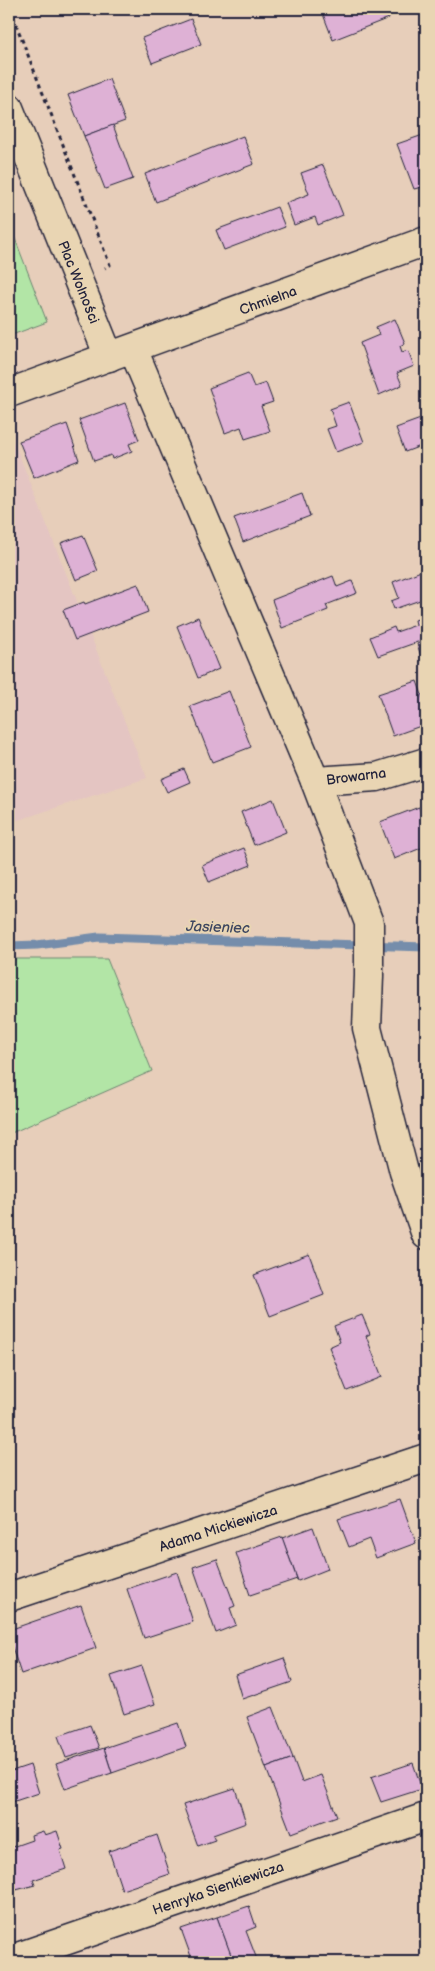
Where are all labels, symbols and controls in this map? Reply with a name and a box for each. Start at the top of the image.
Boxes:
street label: Plac Wolności [54,238,103,326]
street label: Chmielna [237,282,299,319]
street label: Browarna [325,764,387,789]
water label: Jasieniec [185,917,250,938]
street label: Adama Mickiewicza [157,1501,279,1556]
street label: Henryka Sienkiewicza [150,1858,286,1919]

